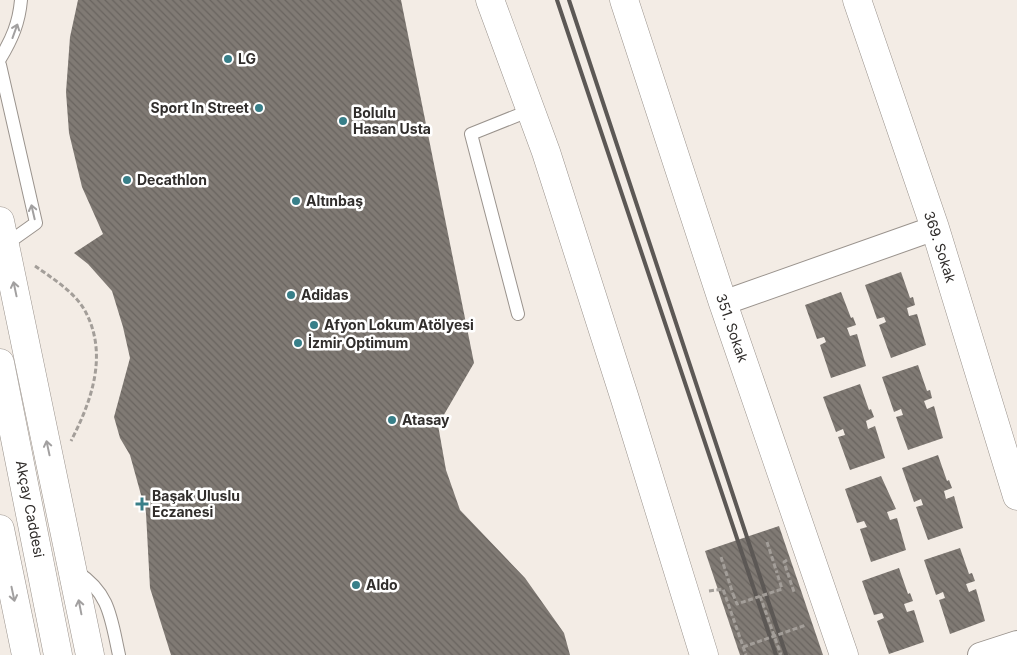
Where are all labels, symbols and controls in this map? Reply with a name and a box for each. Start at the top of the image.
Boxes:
one-way arrow [11,24,20,39]
place label: LG [238,50,256,67]
marker: LG [222,53,234,65]
place label: Sport In Street [151,99,249,116]
marker: Sport In Street [253,102,265,114]
place label: Bolulu Hasan Usta [353,104,431,137]
marker: Bolulu Hasan Usta [337,115,349,127]
place label: Decathlon [137,171,207,188]
marker: Decathlon [121,174,133,186]
place label: Altınbaş [306,192,363,209]
marker: Altınbaş [290,195,302,207]
one-way arrow [28,204,37,220]
street label: 369. Sokak [921,209,960,285]
one-way arrow [9,281,19,297]
place label: Adidas [301,286,349,303]
marker: Adidas [285,289,297,301]
street label: 351. Sokak [713,291,752,365]
place label: Afyon Lokum Atölyesi [324,316,474,333]
marker: Afyon Lokum Atölyesi [308,319,320,331]
place label: İzmir Optimum [308,333,408,351]
marker: İzmir Optimum [292,337,304,349]
place label: Atasay [402,411,450,428]
marker: Atasay [386,414,398,426]
one-way arrow [42,440,52,456]
street label: Akçay Caddesi [13,459,48,559]
place label: Başak Uluslu Eczanesi [152,487,240,520]
marker: Başak Uluslu Eczanesi [136,498,148,510]
place label: Aldo [366,576,398,593]
marker: Aldo [350,579,362,591]
one-way arrow [9,585,19,601]
one-way arrow [75,600,84,616]

